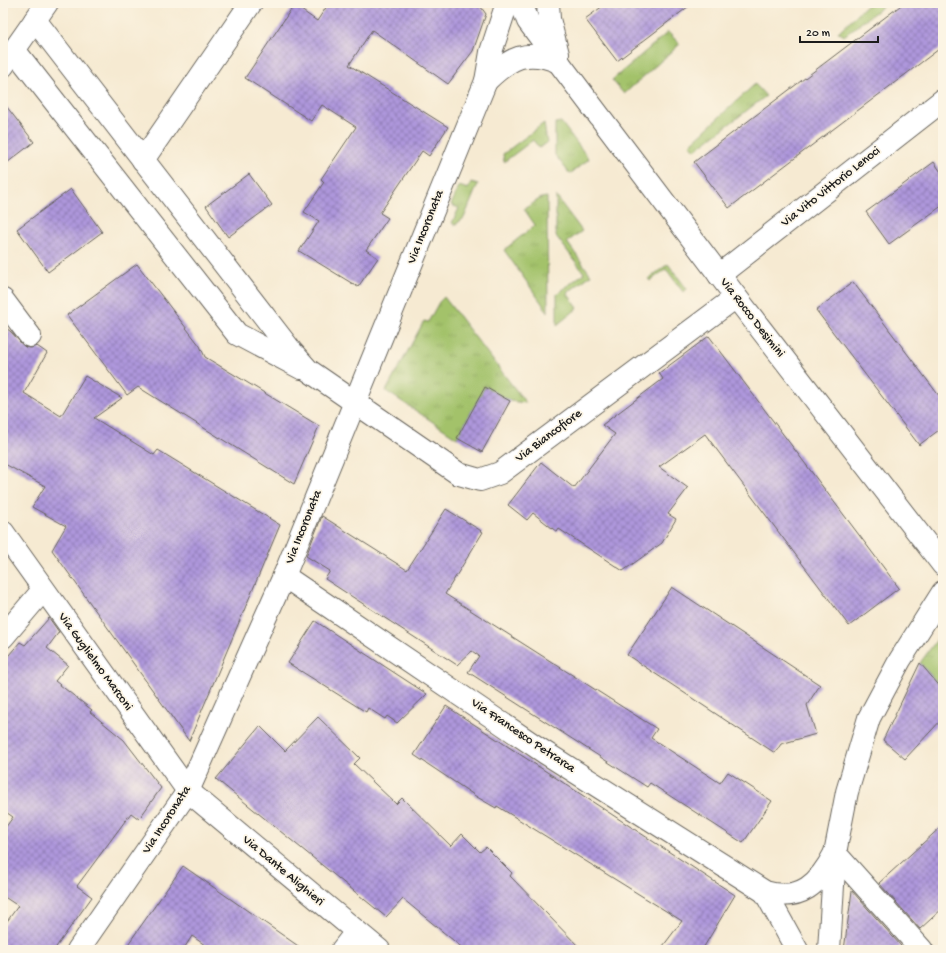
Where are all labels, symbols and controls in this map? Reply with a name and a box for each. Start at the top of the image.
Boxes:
scale bar [800,18,878,44]
text: 20 m [806,27,831,41]
street label: Via Vito Vittorio Lenoci [778,143,884,231]
street label: Via Incoronata [404,187,448,267]
street label: Via Rocco Desimini [716,275,788,361]
street label: Via Biancofiore [512,406,585,466]
street label: Via Incoronata [282,487,326,567]
street label: Via Guglielmo Marconi [54,609,136,714]
street label: Via Francesco Petrarca [467,695,579,777]
street label: Via Incoronata [139,783,195,858]
street label: Via Dante Alighieri [238,832,327,910]

